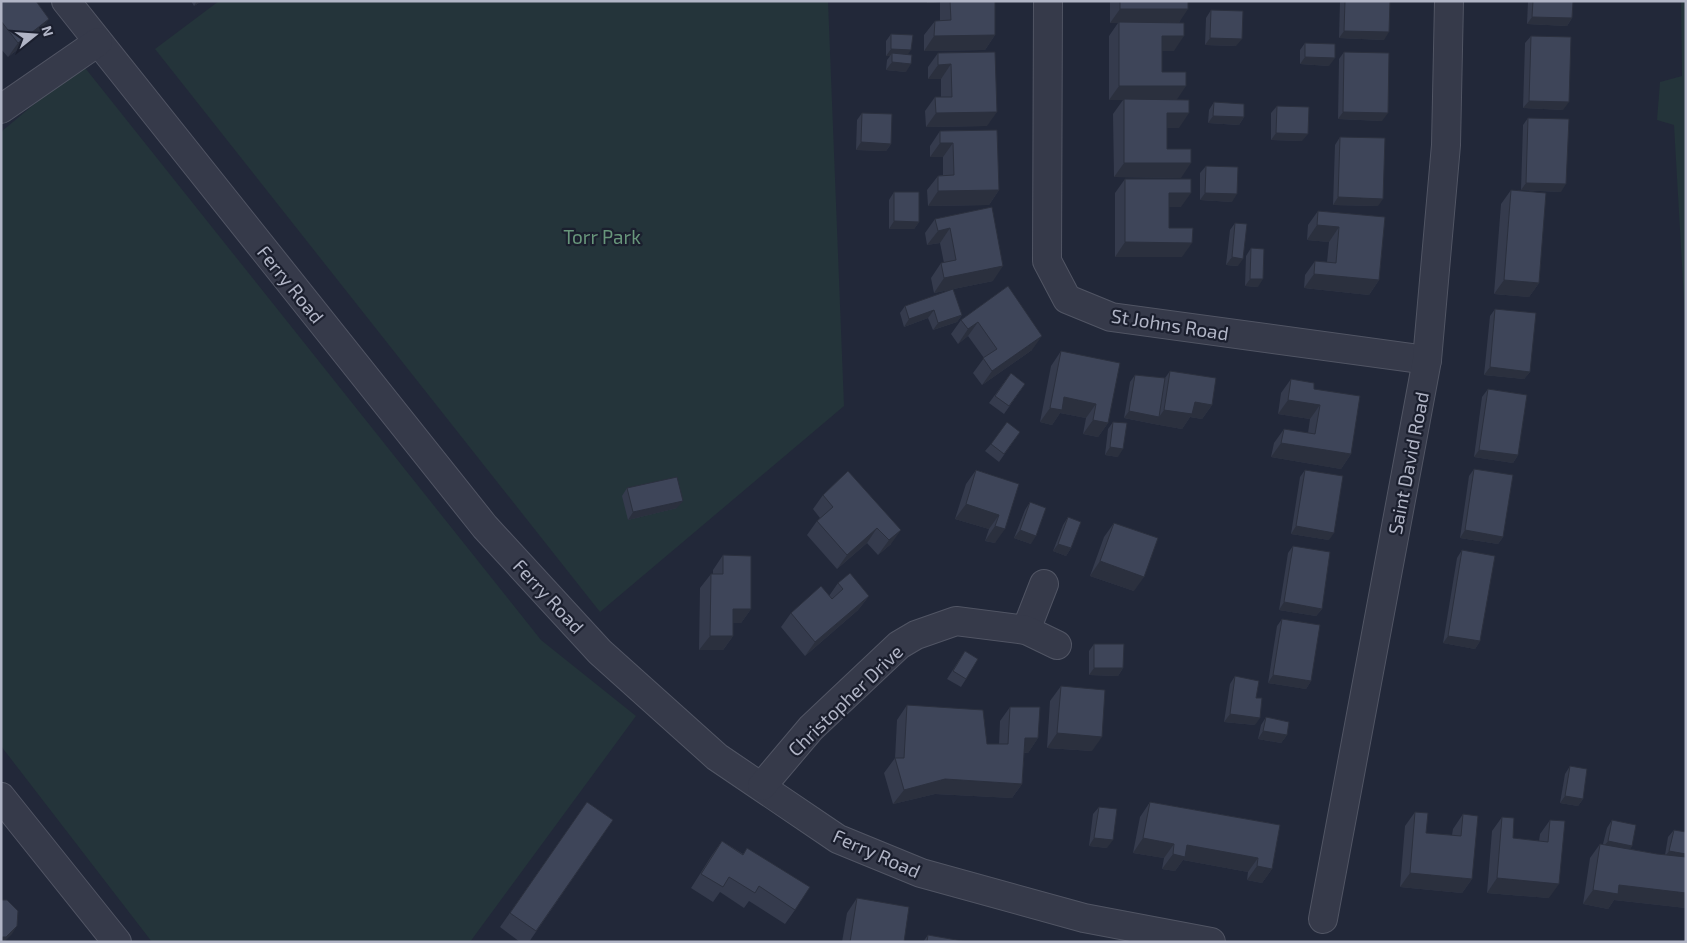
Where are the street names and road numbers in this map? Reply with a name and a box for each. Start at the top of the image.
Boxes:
street label: Ferry Road [253,241,329,327]
street label: St Johns Road [1110,303,1230,345]
street label: Saint David Road [1383,390,1433,536]
street label: Ferry Road [509,554,589,638]
street label: Christopher Drive [783,639,907,761]
street label: Ferry Road [830,824,924,882]

